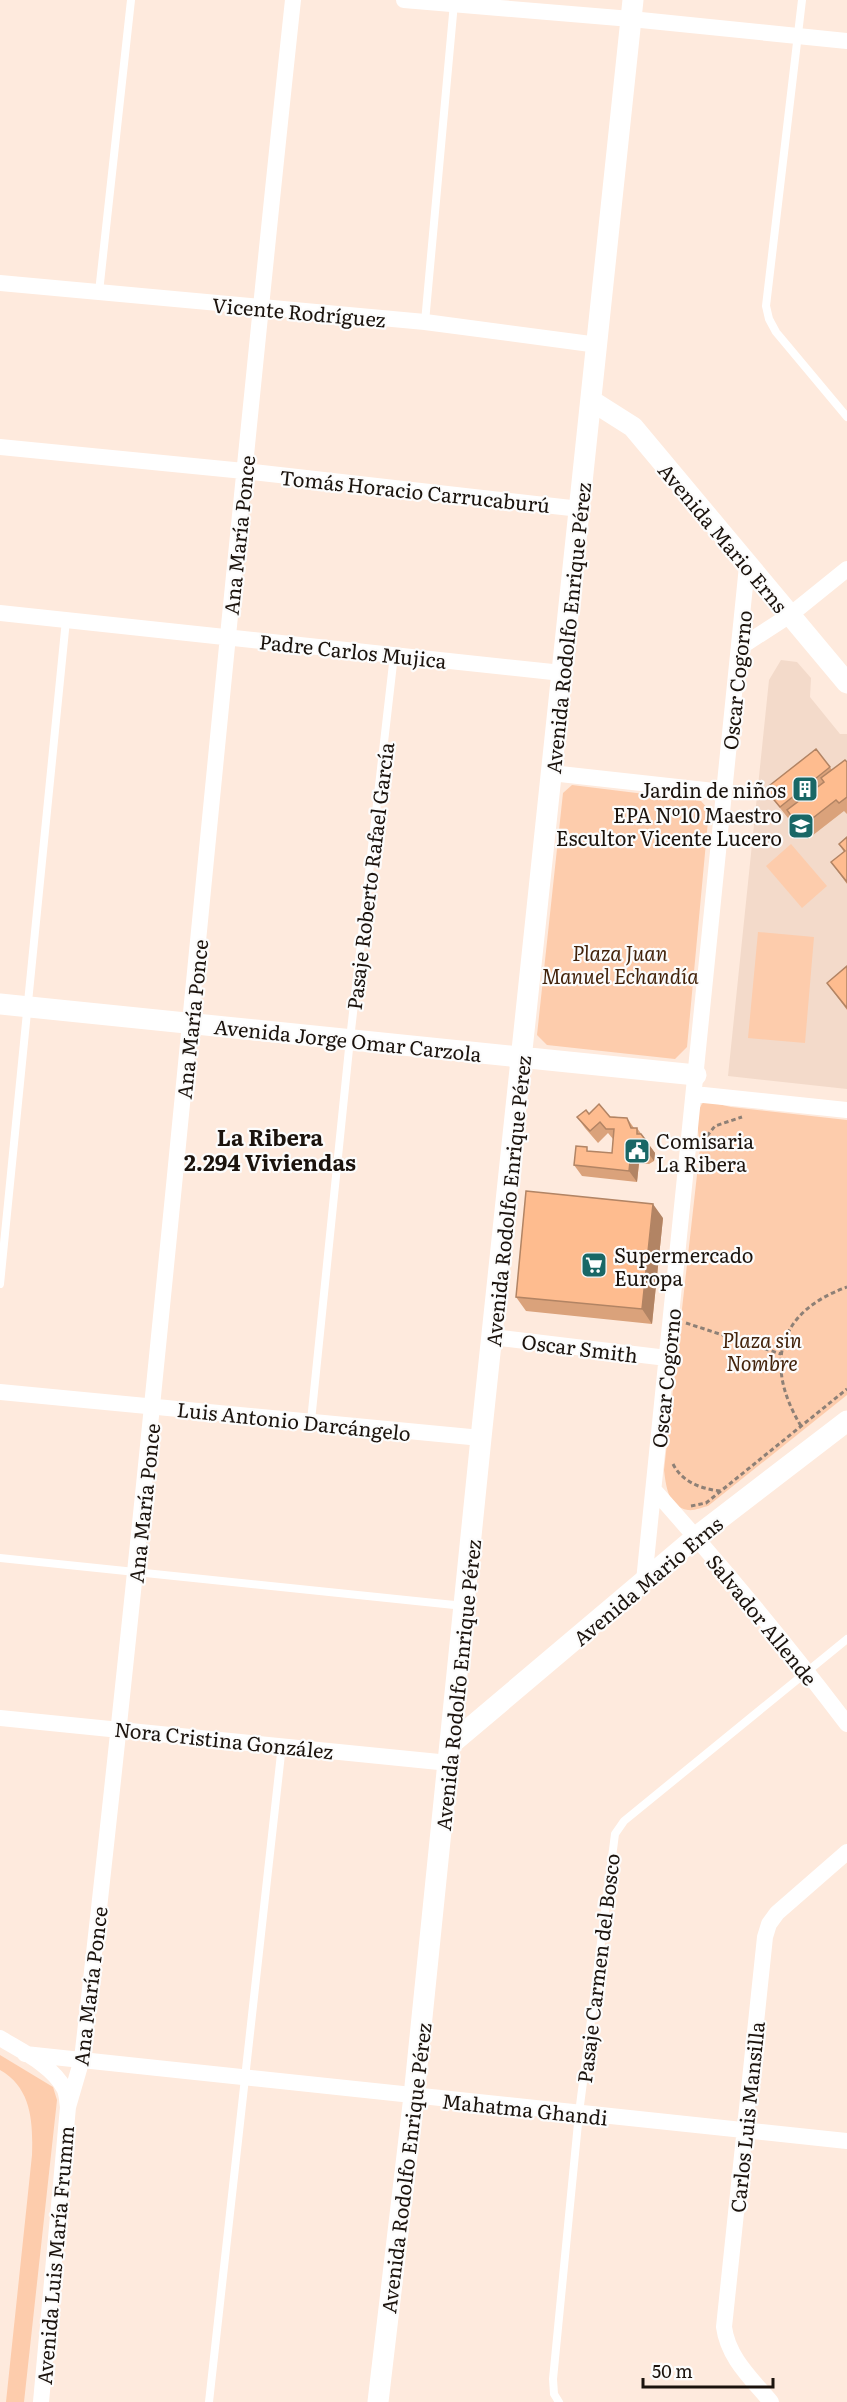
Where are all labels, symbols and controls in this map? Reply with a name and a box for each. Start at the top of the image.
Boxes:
street label: Vicente Rodríguez [211,288,387,334]
street label: Ana María Ponce [215,454,261,616]
street label: Avenida Mario Erns [652,455,796,619]
street label: Tomás Horacio Carrucaburú [278,461,552,519]
street label: Avenida Rodolfo Enrique Pérez [537,481,597,775]
street label: Oscar Cogorno [714,609,758,751]
street label: Padre Carlos Mujica [258,625,448,675]
street label: Pasaje Roberto Rafael García [338,740,400,1012]
place label: Jardin de niños [640,774,786,804]
building icon: Jardin de niños [790,774,820,804]
place label: EPA Nº10 Maestro Escultor Vicente Lucero [556,799,782,852]
school or university icon: EPA Nº10 Maestro Escultor Vicente Lucero [786,811,816,841]
park label: Plaza Juan Manuel Echandía [541,937,699,990]
street label: Ana María Ponce [168,938,214,1100]
street label: Avenida Jorge Omar Carzola [213,1010,483,1068]
street label: Avenida Rodolfo Enrique Pérez [477,1054,537,1348]
district label: La Ribera 2.294 Viviendas [184,1120,356,1178]
place label: Comisaria La Ribera [656,1125,754,1178]
public building icon: Comisaria La Ribera [622,1136,652,1166]
place label: Supermercado Europa [614,1239,754,1292]
supermarket icon: Supermercado Europa [579,1250,609,1280]
street label: Oscar Cogorno [643,1307,687,1449]
park label: Plaza sin Nombre [722,1324,802,1377]
street label: Oscar Smith [520,1325,640,1369]
street label: Luis Antonio Darcángelo [176,1393,412,1447]
street label: Ana María Ponce [120,1422,166,1584]
street label: Avenida Mario Erns [565,1508,729,1652]
street label: Avenida Rodolfo Enrique Pérez [427,1538,487,1832]
street label: Salvador Allende [701,1547,825,1691]
street label: Nora Cristina González [113,1713,335,1765]
street label: Pasaje Carmen del Bosco [568,1851,626,2085]
street label: Ana María Ponce [64,1905,114,2067]
street label: Carlos Luis Mansilla [721,2020,771,2214]
street label: Avenida Rodolfo Enrique Pérez [372,2021,438,2315]
street label: Mahatma Ghandi [441,2084,610,2132]
street label: Avenida Luis María Frumm [28,2124,80,2386]
scale bar [643,2351,774,2389]
text: 50 m [652,2357,693,2384]

